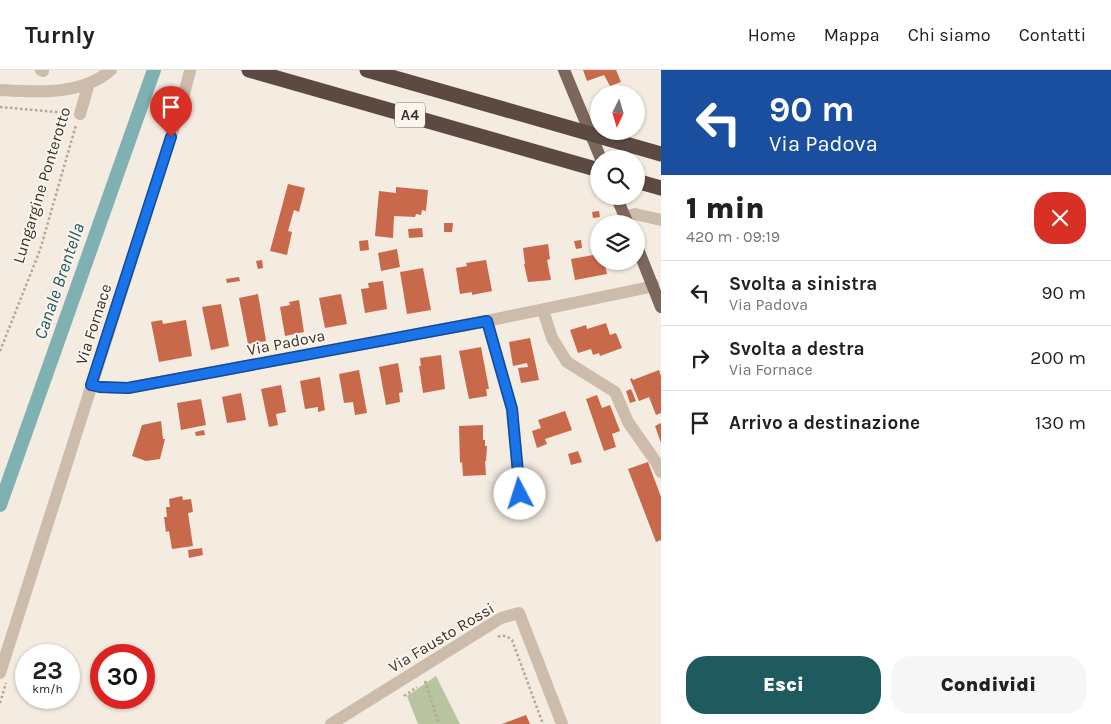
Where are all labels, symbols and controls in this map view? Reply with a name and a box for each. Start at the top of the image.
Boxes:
text: Turnly [25,21,95,49]
text: Home [748,24,796,46]
text: Mappa [824,24,880,46]
text: Chi siamo [908,24,991,46]
text: Contatti [1019,24,1086,46]
north arrow [590,85,645,140]
map controls [590,85,645,270]
pin [150,86,192,137]
text: 90 m [769,89,855,130]
icon: left [686,90,751,155]
icon: arrive [157,93,185,121]
road number: A4 [395,102,425,128]
street label: Lungargine Ponterotto [9,105,74,266]
text: Via Padova [769,131,878,157]
button: search [590,150,645,205]
text: 1 min [686,190,765,226]
button: close [1034,192,1086,244]
button: layers [590,215,645,270]
water label: Canale Brentella [29,220,89,342]
text: 420 m · 09:19 [686,227,780,246]
text: Svolta a sinistra [729,273,877,295]
icon: left [686,279,714,307]
street label: Via Fornace [71,281,115,367]
text: 90 m [1041,282,1086,304]
text: Via Padova [729,295,808,314]
street label: Via Padova [245,326,327,359]
text: Svolta a destra [729,338,865,360]
icon: right [686,344,714,372]
text: 200 m [1030,347,1086,369]
text: Via Fornace [729,360,813,379]
icon: arrive [686,409,714,437]
text: Arrivo a destinazione [729,412,920,434]
text: 130 m [1035,412,1086,434]
position arrow [493,467,545,519]
street label: Via Fausto Rossi [385,598,498,676]
speed limit sign: 30 [90,644,155,709]
text: 23 [32,656,63,685]
button: Esci [686,656,881,714]
button: Condividi [891,656,1086,714]
text: km/h [32,682,63,696]

